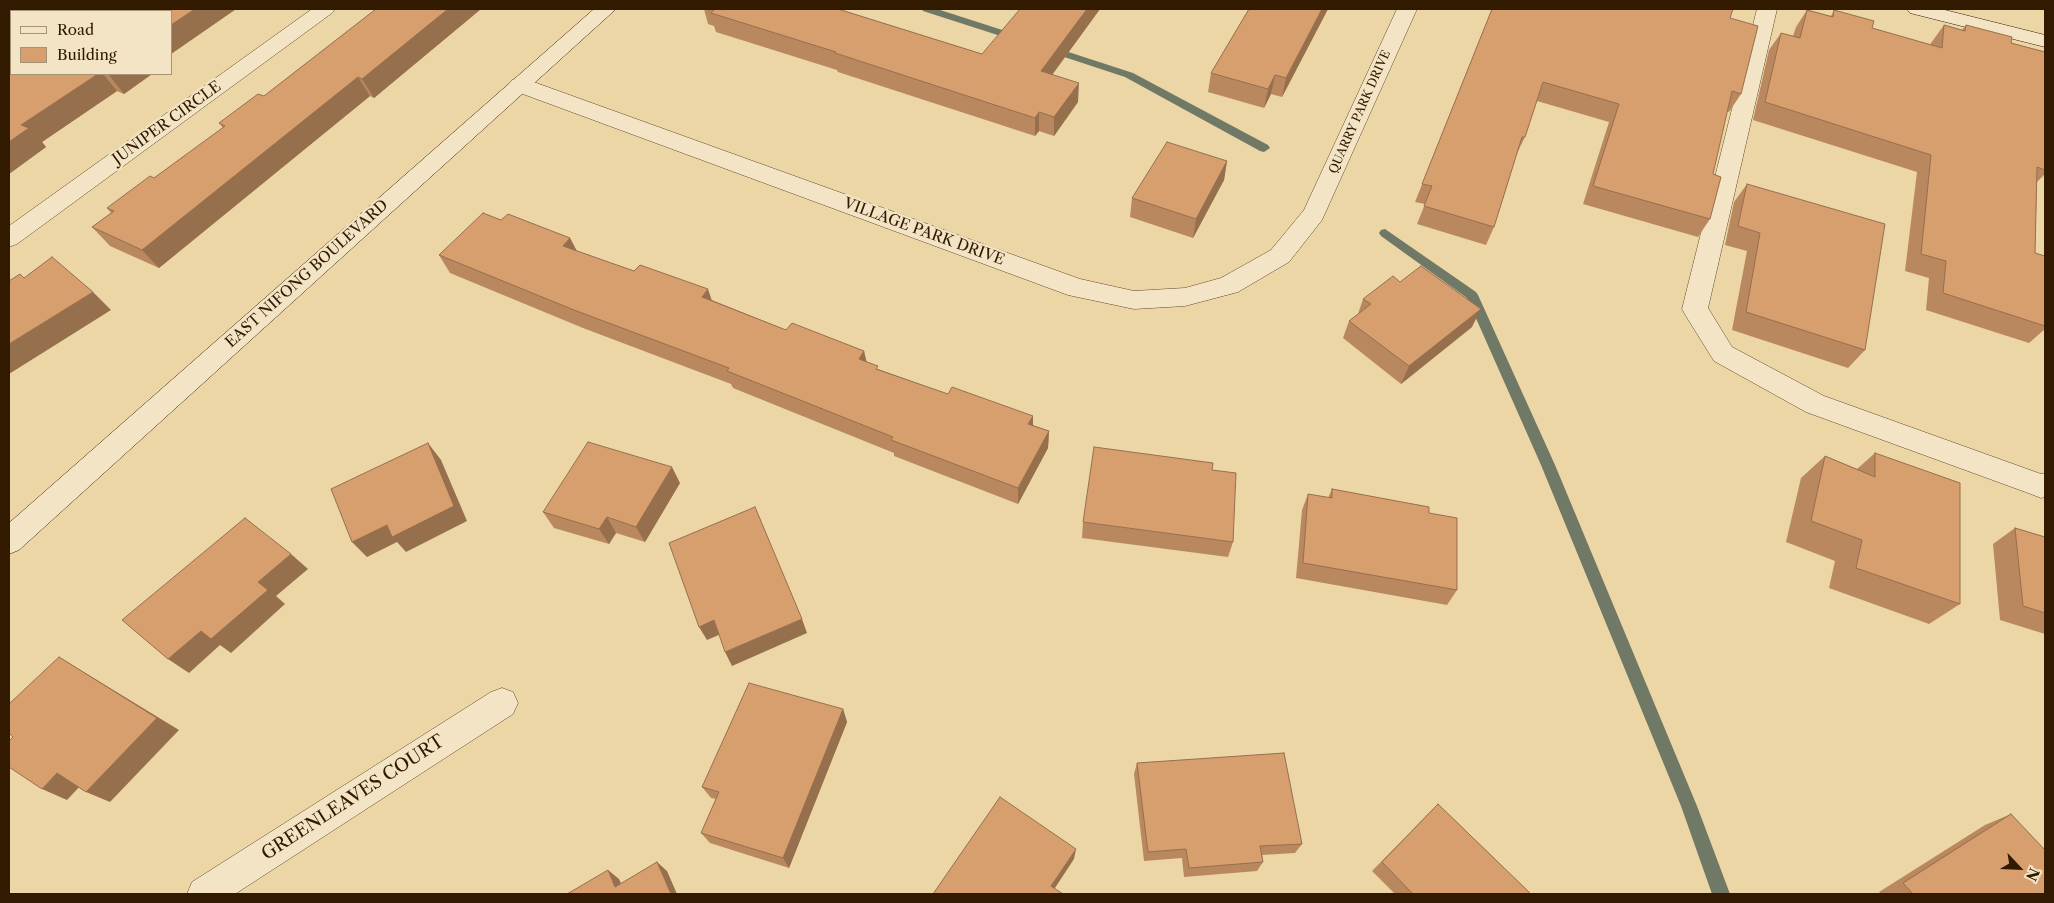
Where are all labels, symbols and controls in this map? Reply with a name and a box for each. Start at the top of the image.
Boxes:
legend [10,10,172,75]
text: Road [57,20,94,39]
text: Building [57,45,117,64]
street label: QUARRY PARK DRIVE [1326,48,1394,176]
street label: JUNIPER CIRCLE [109,78,225,168]
street label: VILLAGE PARK DRIVE [841,195,1007,269]
street label: EAST NIFONG BOULEVARD [222,196,392,352]
street label: GREENLEAVES COURT [258,731,448,865]
north arrow [1994,843,2044,893]
text: N [2022,865,2043,884]

